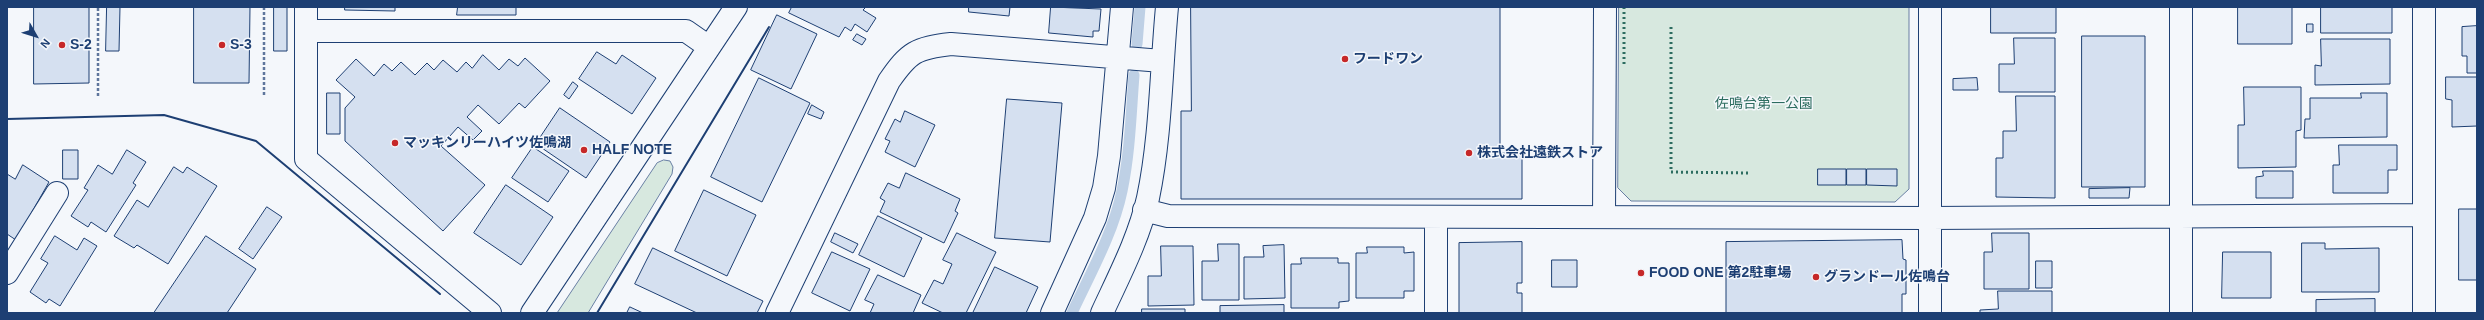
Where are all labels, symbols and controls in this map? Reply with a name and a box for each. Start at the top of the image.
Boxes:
north arrow [16,16,56,56]
text: N [38,37,52,50]
place label: S-2 [70,37,92,53]
place label: S-3 [230,37,252,53]
marker: S-2 [57,40,67,50]
marker: S-3 [217,40,227,50]
place label: フードワン [1353,51,1423,67]
marker: フードワン [1340,54,1350,64]
park label: 佐鳴台第一公園 [1715,96,1813,112]
place label: マッキンリーハイツ佐鳴湖 [403,135,571,151]
marker: マッキンリーハイツ佐鳴湖 [390,138,400,148]
place label: HALF NOTE [592,142,672,158]
marker: HALF NOTE [579,145,589,155]
place label: 株式会社遠鉄ストア [1477,145,1603,161]
marker: 株式会社遠鉄ストア [1464,148,1474,158]
place label: FOOD ONE 第2駐車場 [1649,265,1791,281]
marker: FOOD ONE 第2駐車場 [1636,268,1646,278]
place label: グランドール佐鳴台 [1824,269,1950,285]
marker: グランドール佐鳴台 [1811,272,1821,282]

